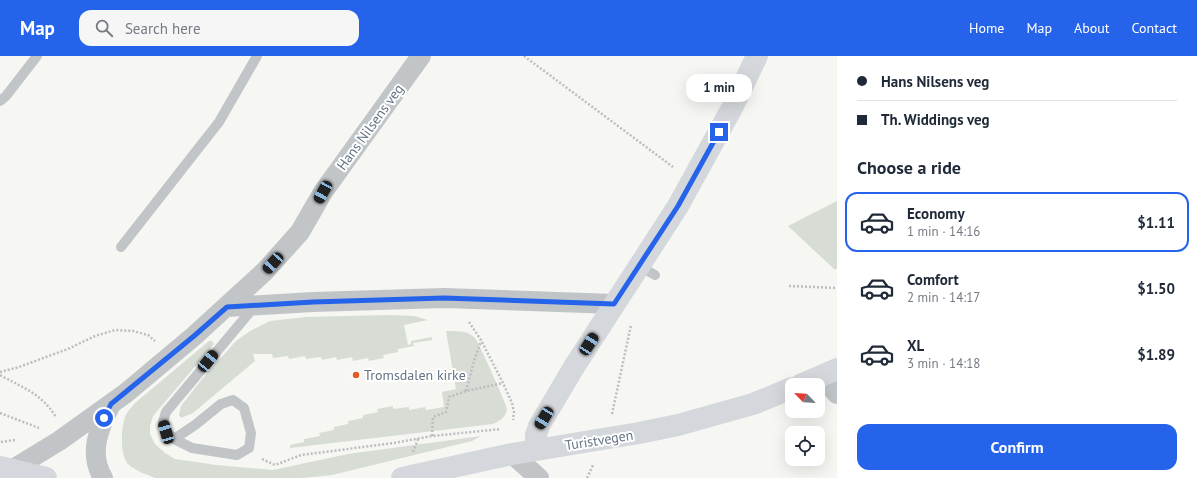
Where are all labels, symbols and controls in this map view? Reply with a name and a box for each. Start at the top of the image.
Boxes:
search box [79,10,359,46]
text: Map [20,16,55,40]
icon: search [93,17,115,39]
text: Search here [125,19,201,38]
text: Home [969,19,1004,37]
text: Map [1026,19,1052,37]
text: About [1074,19,1110,37]
text: Contact [1132,19,1177,37]
text: Hans Nilsens veg [881,72,989,91]
callout: 1 min [686,74,752,102]
text: 1 min [703,79,735,96]
street label: Hans Nilsens veg [333,80,407,174]
text: Th. Widdings veg [881,110,990,129]
route end [710,123,728,141]
text: Choose a ride [857,156,961,179]
car [312,179,334,205]
icon: car [859,204,895,240]
text: Economy [907,204,965,223]
text: $1.11 [1137,213,1175,232]
text: 1 min · 14:16 [907,223,980,240]
car [261,250,285,276]
icon: car [859,270,895,306]
text: Comfort [907,270,959,289]
text: $1.50 [1137,279,1175,298]
text: 2 min · 14:17 [907,289,980,306]
car [577,331,601,357]
icon: car [859,336,895,372]
text: XL [907,336,924,355]
text: $1.89 [1137,345,1175,364]
car [196,348,220,374]
text: 3 min · 14:18 [907,355,980,372]
place label: Tromsdalen kirke [364,366,466,384]
marker: Tromsdalen kirke [351,370,361,380]
north arrow [785,378,825,418]
map controls [785,378,825,466]
car [533,405,555,431]
route start [95,409,113,427]
car [157,419,175,445]
button: Confirm [857,424,1177,470]
street label: Turistvegen [564,426,634,454]
button: locate [785,426,825,466]

